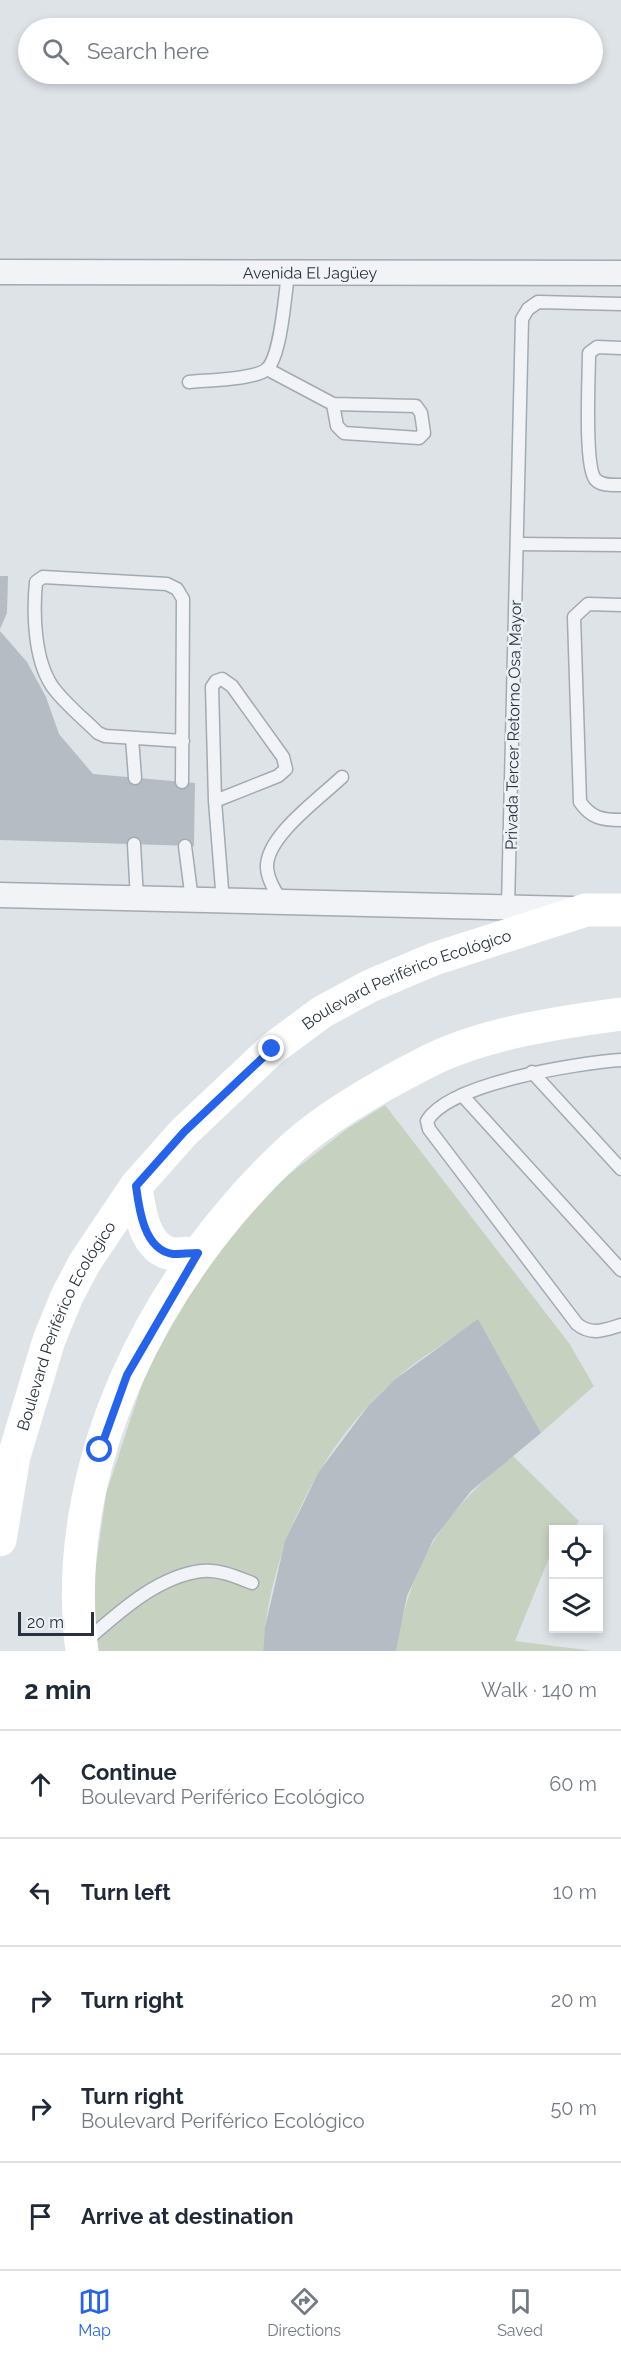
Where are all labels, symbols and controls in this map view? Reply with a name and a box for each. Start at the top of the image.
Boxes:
search box [18,18,603,84]
icon: search [39,35,72,68]
text: Search here [87,38,209,64]
street label: Avenida El Jagüey [243,263,378,283]
street label: Privada Tercer Retorno Osa Mayor [502,600,525,850]
street label: Boulevard Periférico Ecológico [298,926,514,1034]
route end [258,1035,284,1061]
street label: Boulevard Periférico Ecológico [13,1218,120,1433]
route start [86,1436,112,1462]
map controls [549,1525,603,1633]
button: locate [549,1525,603,1579]
button: layers [549,1579,603,1633]
scale bar [18,1609,94,1636]
text: 20 m [27,1613,64,1632]
text: 2 min [24,1675,91,1705]
text: Walk · 140 m [481,1678,597,1702]
text: Continue [81,1759,177,1785]
icon: ahead [24,1768,57,1801]
text: 60 m [549,1772,597,1796]
text: Boulevard Periférico Ecológico [81,1785,365,1809]
icon: left [24,1876,57,1909]
text: Turn left [81,1879,171,1905]
text: 10 m [553,1880,597,1904]
icon: right [24,1984,57,2017]
text: Turn right [81,1987,184,2013]
text: 20 m [551,1988,597,2012]
text: Turn right [81,2083,184,2109]
icon: right [24,2092,57,2125]
text: 50 m [550,2096,597,2120]
text: Boulevard Periférico Ecológico [81,2109,365,2133]
icon: arrive [24,2200,57,2233]
text: Arrive at destination [81,2203,294,2229]
tab: Map [78,2285,111,2340]
tab: Directions [267,2285,341,2340]
tab: Saved [497,2285,543,2340]

